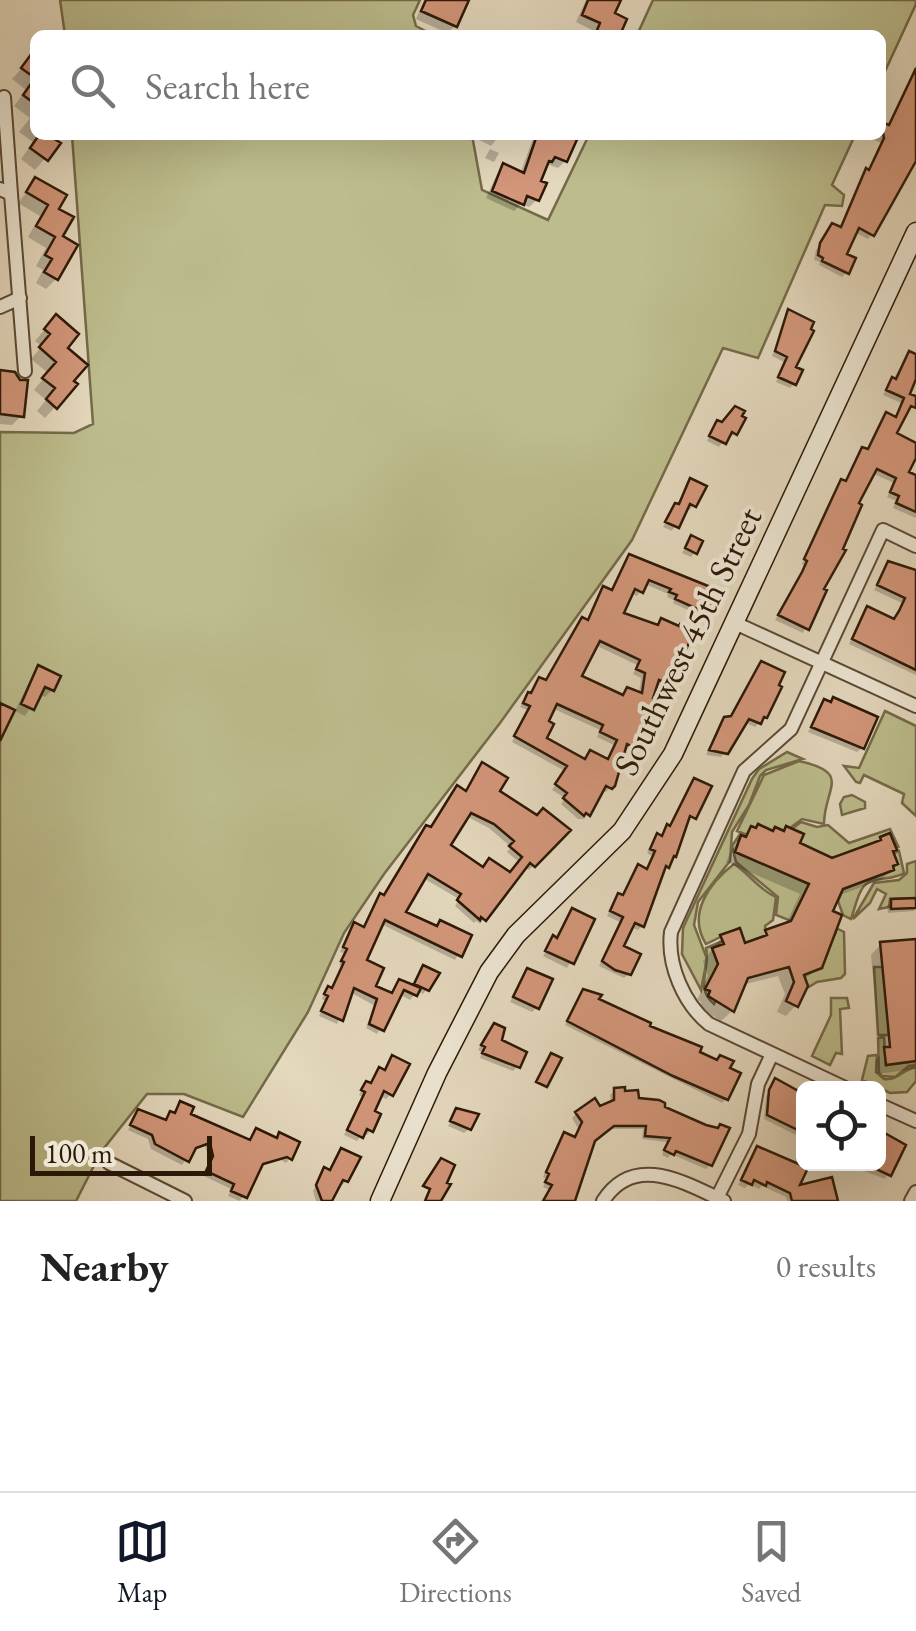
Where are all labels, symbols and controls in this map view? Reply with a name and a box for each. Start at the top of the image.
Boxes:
search box [30,30,886,140]
icon: search [65,58,120,113]
text: Search here [145,61,310,110]
street label: Southwest 45th Street [603,500,771,782]
map controls [796,1081,886,1171]
button: locate [796,1081,886,1171]
scale bar [30,1131,212,1176]
text: 100 m [45,1135,113,1171]
text: Nearby [40,1239,169,1294]
text: 0 results [776,1245,876,1287]
tab: Map [115,1514,170,1610]
tab: Directions [399,1514,512,1610]
tab: Saved [741,1514,801,1610]

